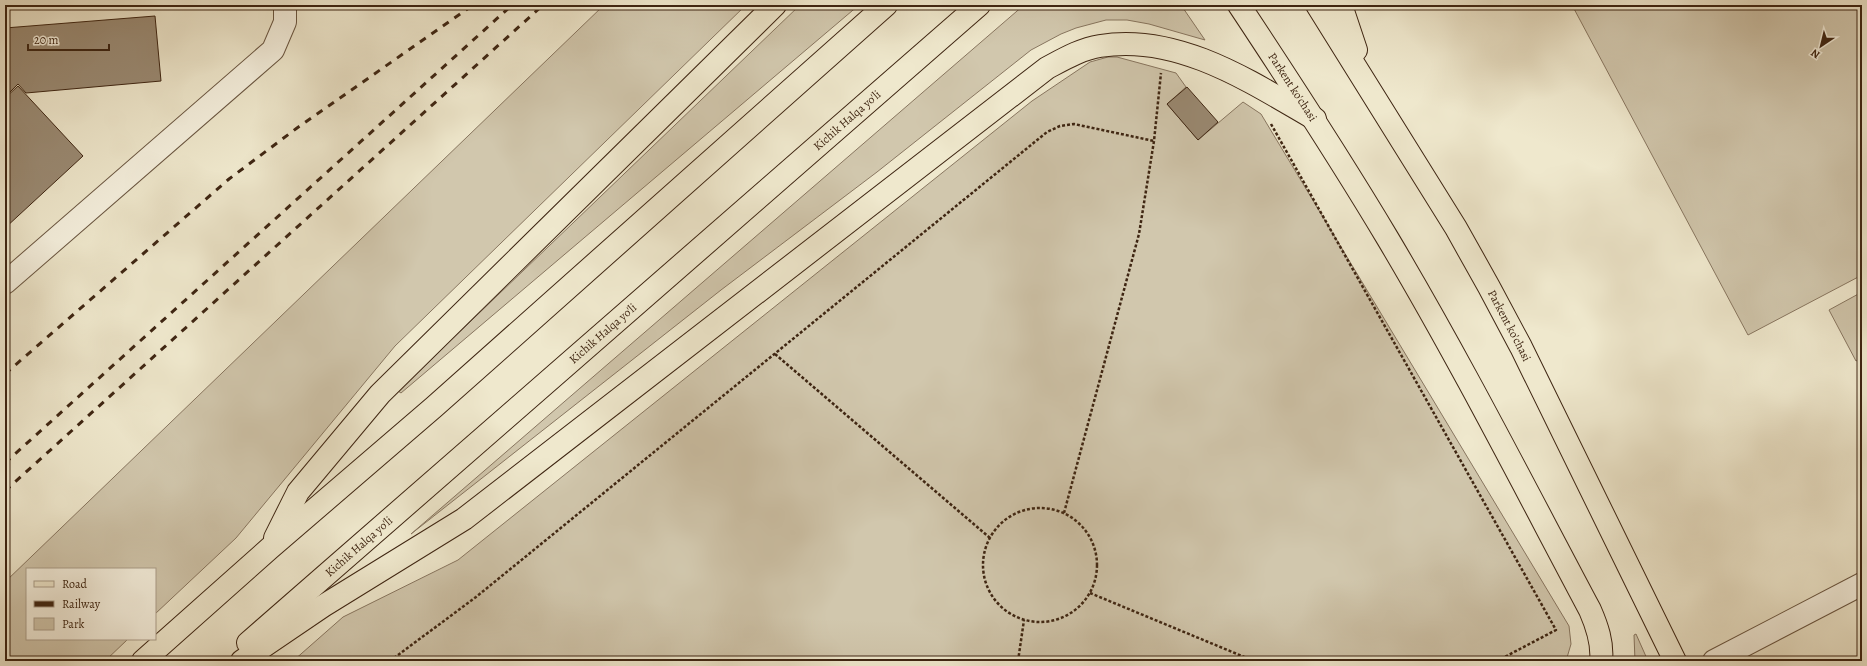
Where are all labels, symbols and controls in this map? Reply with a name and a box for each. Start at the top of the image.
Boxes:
scale bar [28,26,109,52]
north arrow [1801,26,1841,66]
text: 20 m [34,32,58,48]
text: N [1808,45,1823,62]
street label: Parkent ko'chasi [1264,49,1321,124]
street label: Kichik Halqa yo'li [810,86,884,154]
street label: Parkent ko'chasi [1484,287,1535,364]
street label: Kichik Halqa yo'li [566,299,640,367]
street label: Kichik Halqa yo'li [322,512,396,580]
legend [26,568,156,640]
text: Road [62,576,88,592]
text: Railway [62,596,101,612]
text: Park [62,616,85,632]

